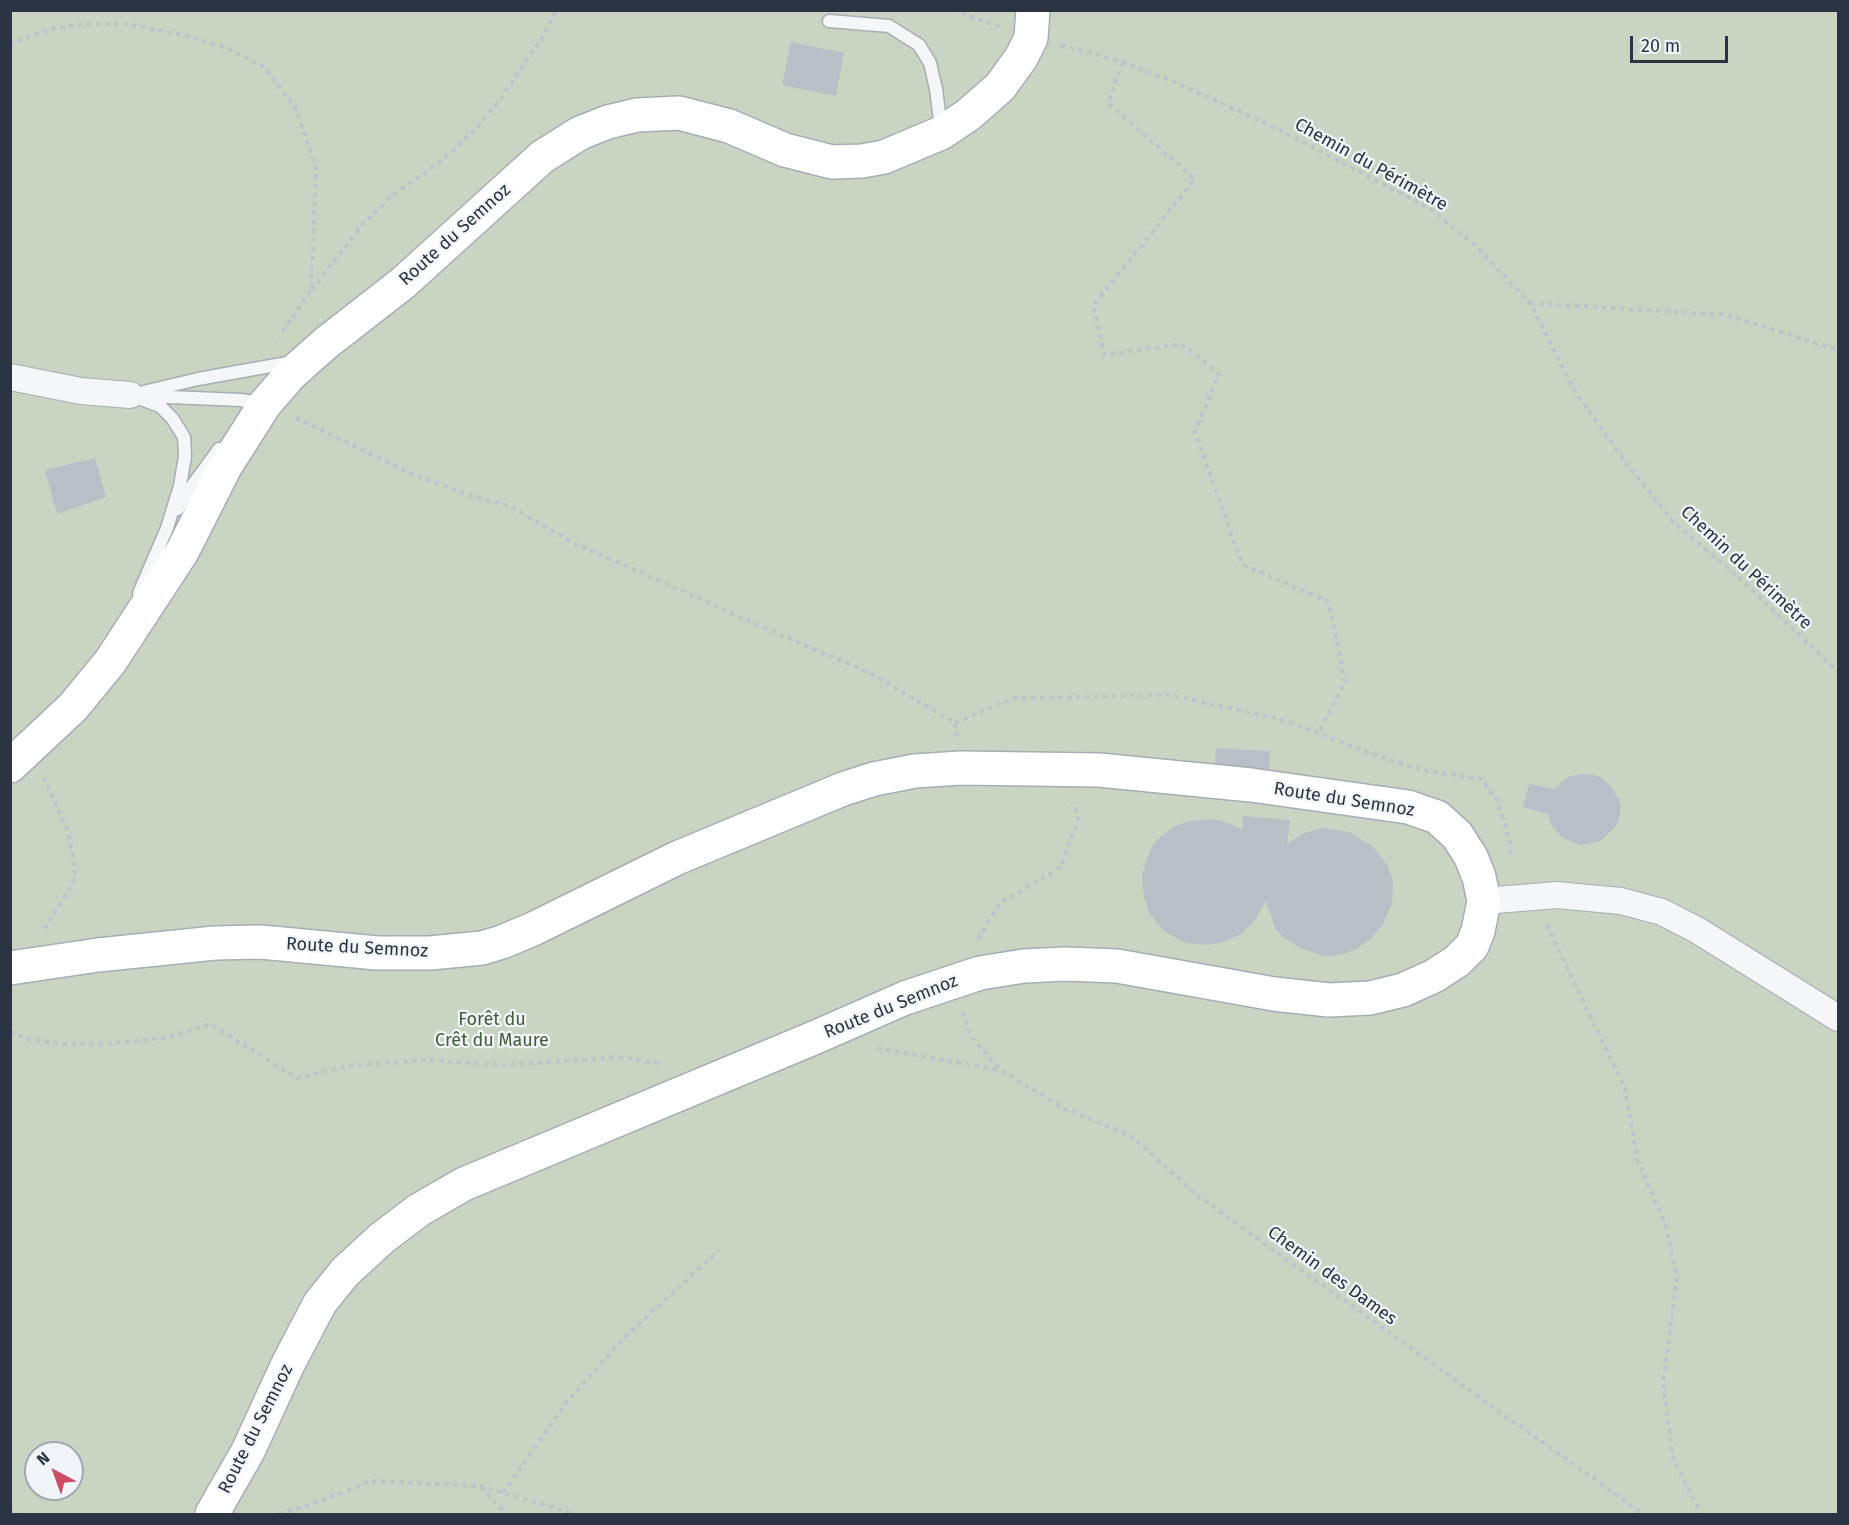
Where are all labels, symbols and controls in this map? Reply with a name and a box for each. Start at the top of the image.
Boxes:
scale bar [1633,24,1730,62]
text: 20 m [1641,35,1680,57]
street label: Chemin du Périmètre [1291,114,1451,216]
street label: Route du Semnoz [395,179,515,291]
street label: Chemin du Périmètre [1676,502,1816,634]
street label: Route du Semnoz [1272,778,1416,822]
street label: Route du Semnoz [285,933,429,963]
street label: Route du Semnoz [821,970,961,1044]
park label: Forêt du Crêt du Maure [435,1009,549,1052]
street label: Chemin des Dames [1263,1222,1401,1330]
street label: Route du Semnoz [214,1361,298,1497]
north arrow [24,1441,84,1501]
text: N [33,1448,53,1469]

